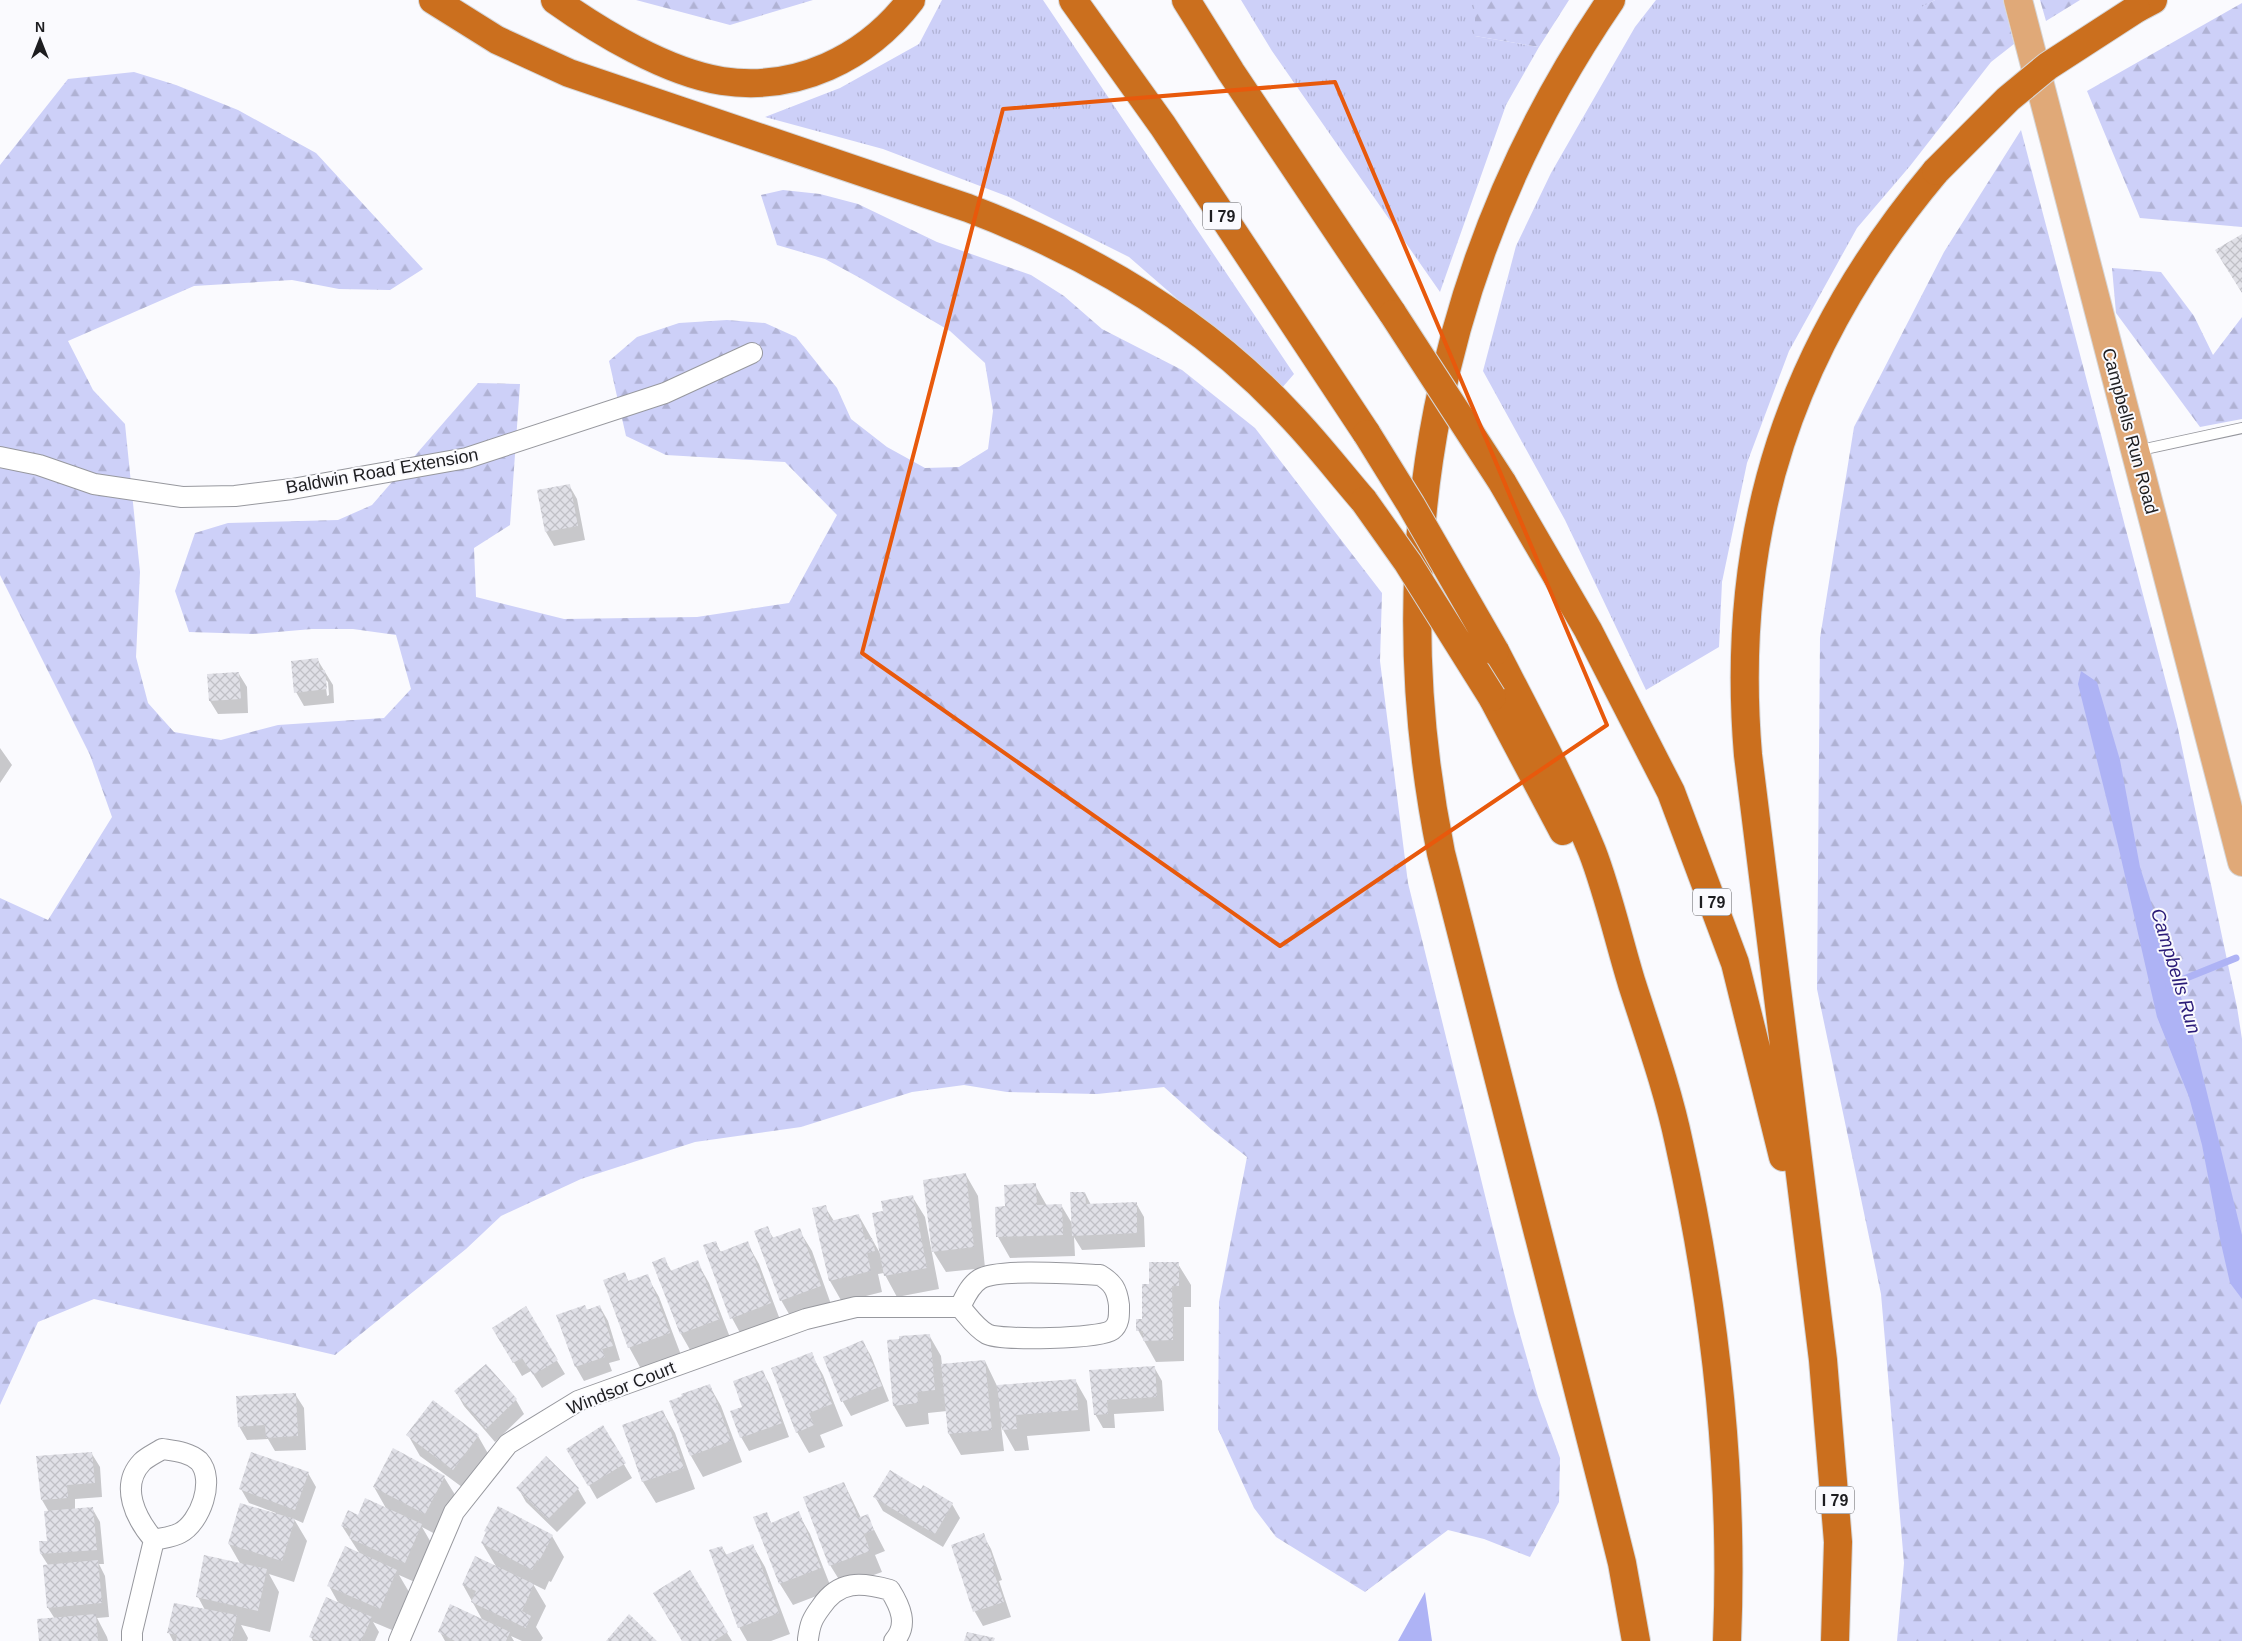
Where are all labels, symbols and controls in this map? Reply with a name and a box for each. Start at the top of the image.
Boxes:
north arrow [15,15,65,65]
text: N [35,19,45,35]
road number: I 79 [1203,202,1241,230]
street label: Campbells Run Road [2098,346,2162,516]
street label: Baldwin Road Extension [284,444,480,498]
road number: I 79 [1693,889,1731,916]
water label: Campbells Run [2147,906,2205,1036]
street label: Windsor Court [564,1357,678,1419]
road number: I 79 [1816,1486,1854,1514]

